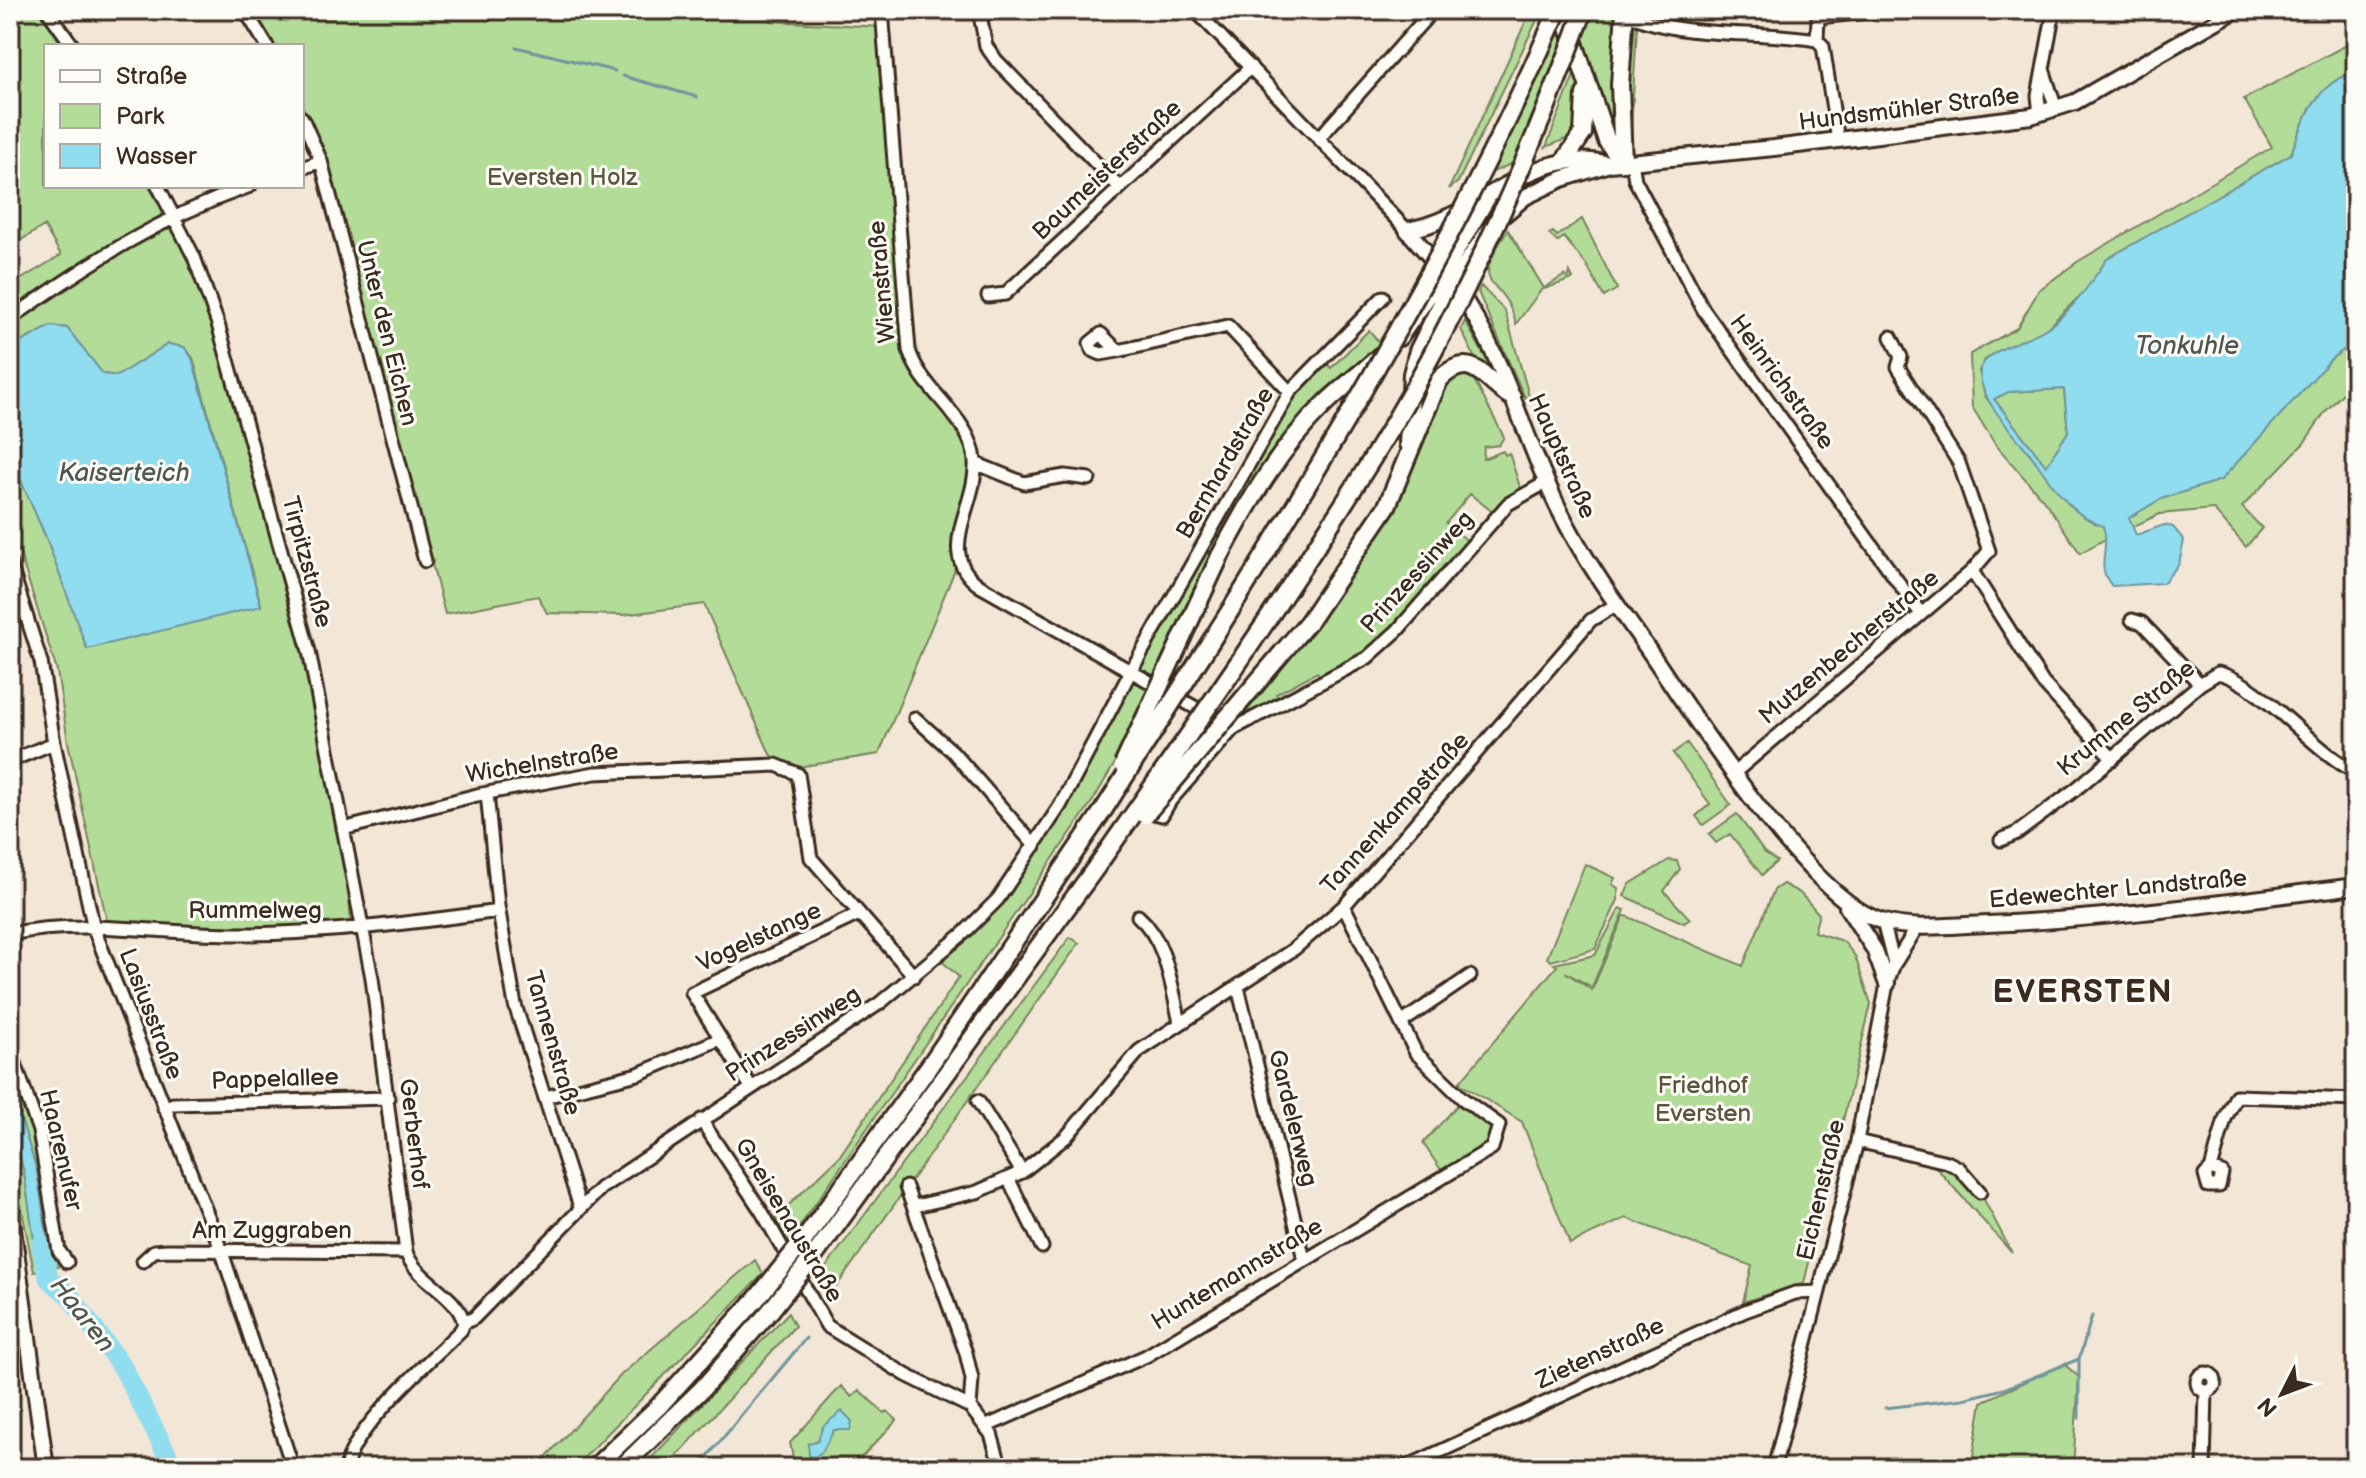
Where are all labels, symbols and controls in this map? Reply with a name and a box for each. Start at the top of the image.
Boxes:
legend [44,44,304,188]
text: Straße [116,62,187,91]
street label: Hundsmühler Straße [1797,81,2021,137]
street label: Baumeisterstraße [1026,94,1188,246]
text: Park [116,102,164,131]
text: Wasser [116,142,197,171]
park label: Eversten Holz [487,163,638,192]
street label: Wienstraße [862,220,902,344]
street label: Unter den Eichen [350,237,424,429]
street label: Heinrichstraße [1723,309,1841,455]
water label: Tonkuhle [2135,331,2239,362]
street label: Bernhardstraße [1170,382,1280,544]
street label: Hauptstraße [1522,389,1602,523]
water label: Kaiserteich [58,458,190,489]
street label: Tirpitzstraße [276,493,338,631]
street label: Prinzessinweg [1354,505,1480,639]
street label: Mutzenbecherstraße [1753,563,1945,731]
street label: Krumme Straße [2051,654,2201,782]
street label: Tannenkampstraße [1315,726,1475,900]
street label: Wichelnstraße [464,737,620,789]
street label: Edewechter Landstraße [1988,863,2248,915]
street label: Rummelweg [188,896,322,925]
street label: Vogelstange [692,896,826,978]
street label: Lasiusstraße [113,944,189,1084]
street label: Tannenstraße [519,967,587,1119]
district label: EVERSTEN [1992,973,2174,1012]
street label: Prinzessinweg [720,980,866,1088]
street label: Gardelerweg [1262,1047,1324,1189]
street label: Pappelallee [211,1062,339,1096]
park label: Friedhof Eversten [1655,1071,1751,1128]
street label: Gerberhof [393,1077,435,1192]
street label: Haarenufer [33,1087,89,1214]
street label: Eichenstraße [1791,1117,1851,1263]
street label: Gneisenaustraße [729,1133,849,1307]
street label: Huntemannstraße [1146,1211,1328,1337]
street label: Am Zuggraben [192,1216,352,1245]
water label: Haaren [43,1271,121,1359]
street label: Zietenstraße [1531,1311,1668,1396]
north arrow [2242,1354,2322,1434]
text: N [2253,1391,2284,1422]

